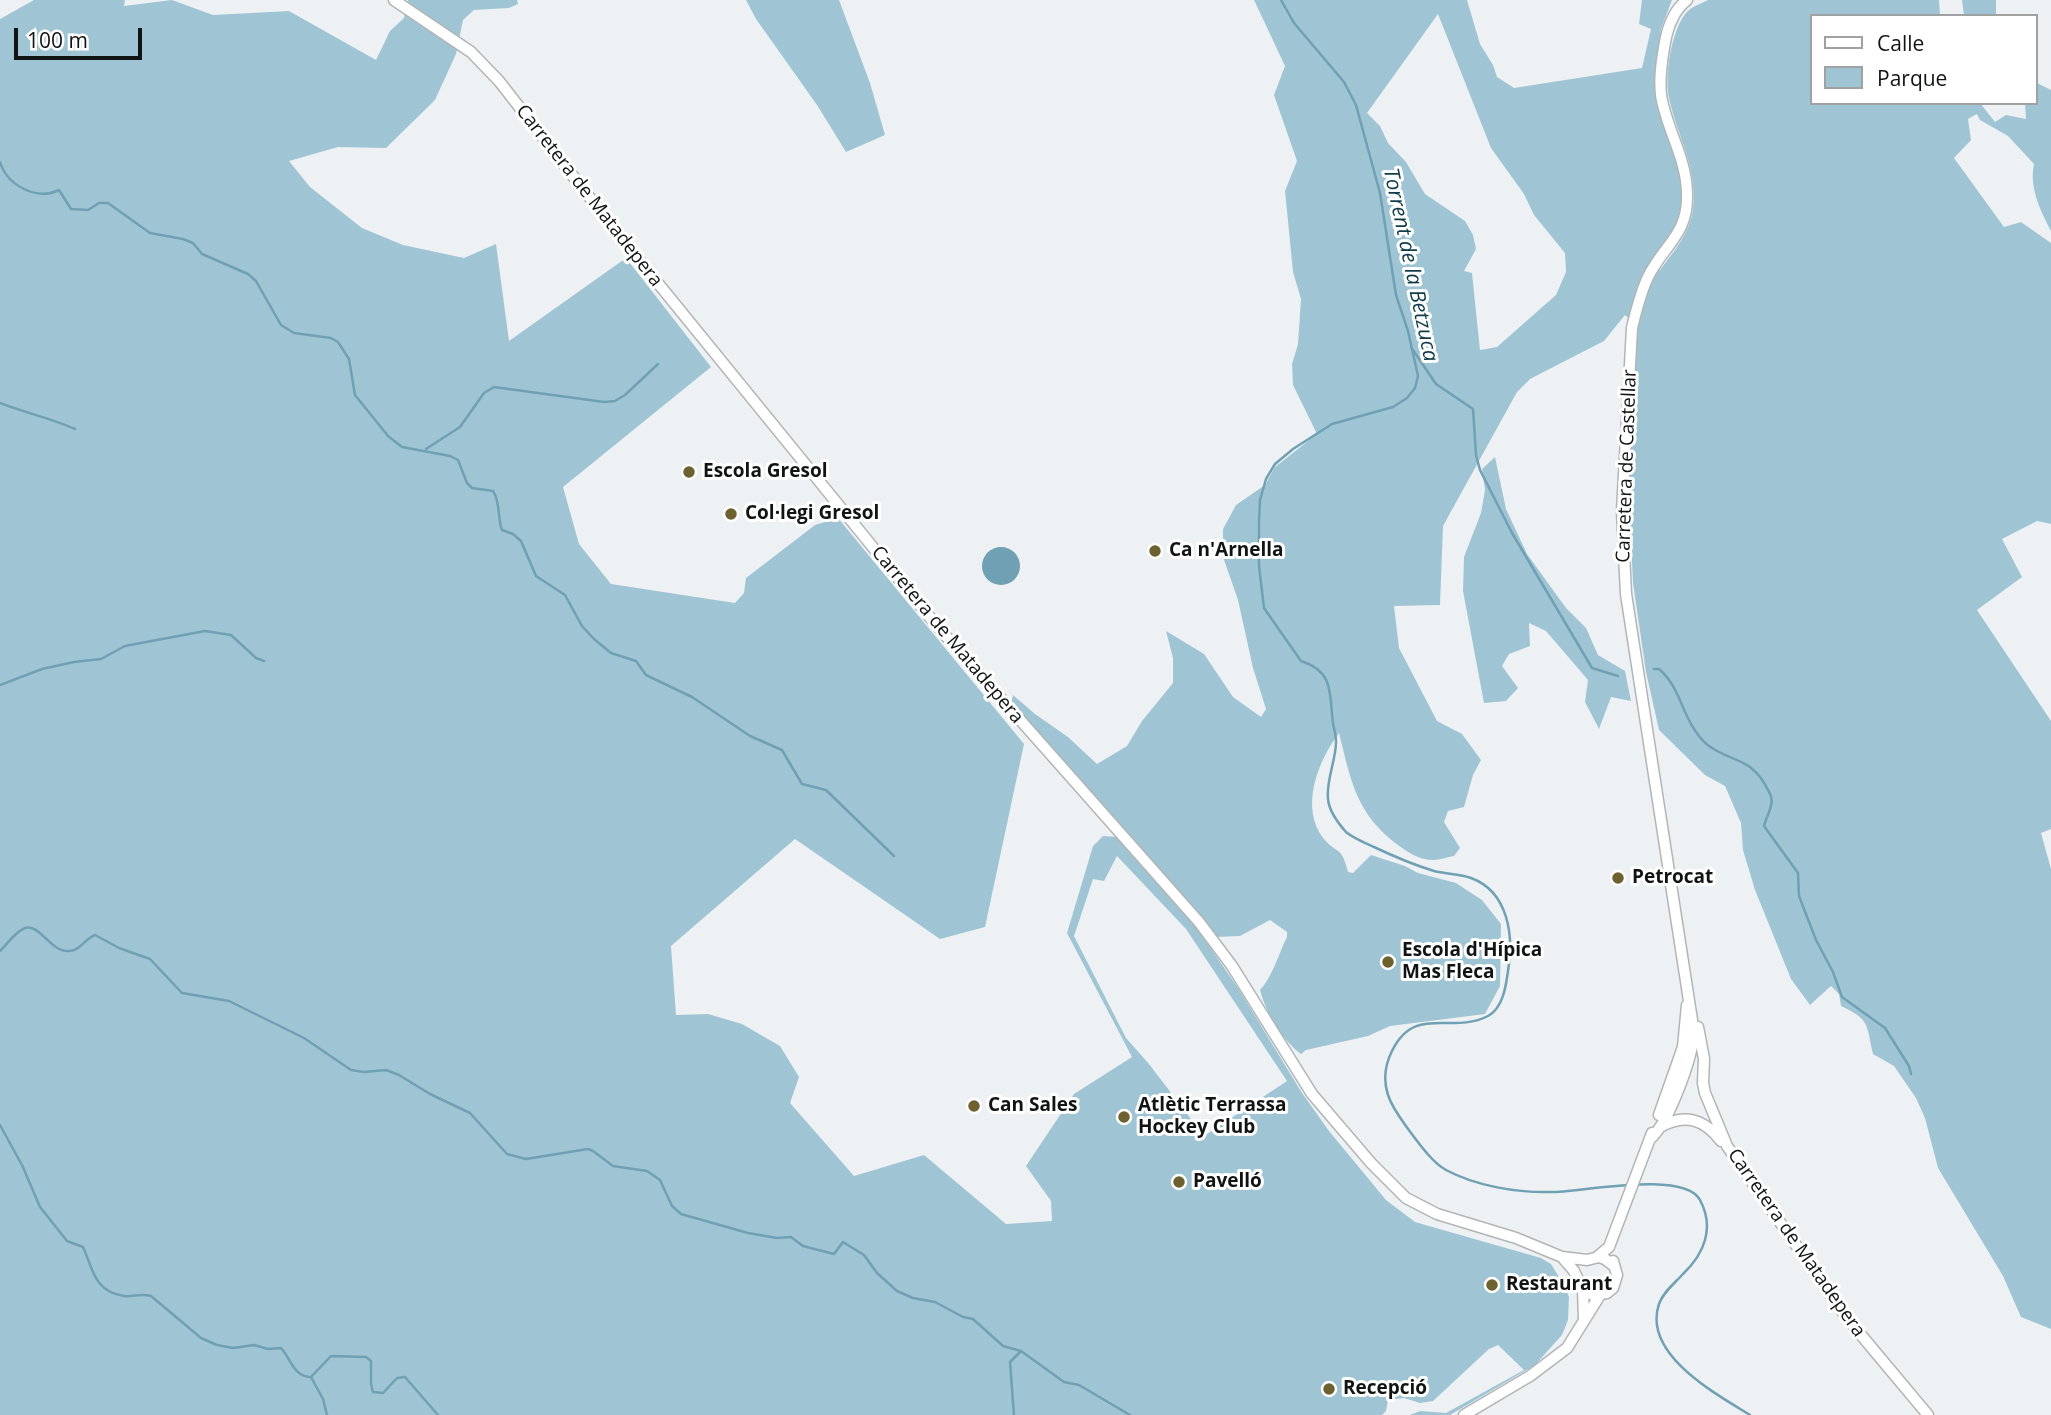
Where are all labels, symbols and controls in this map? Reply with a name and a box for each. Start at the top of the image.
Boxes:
scale bar [18,14,145,58]
legend [1810,14,2037,105]
text: 100 m [27,26,88,54]
text: Calle [1877,29,1924,57]
text: Parque [1877,64,1947,92]
street label: Carretera de Matadepera [511,101,667,291]
water label: Torrent de la Betzuca [1377,166,1443,364]
street label: Carretera de Castellar [1612,369,1642,563]
place label: Escola Gresol [703,461,827,483]
marker: Escola Gresol [681,464,697,480]
place label: Col·legi Gresol [745,503,879,525]
marker: Col·legi Gresol [723,506,739,522]
place label: Ca n'Arnella [1169,540,1284,562]
street label: Carretera de Matadepera [866,542,1028,728]
marker: Ca n'Arnella [1147,543,1163,559]
place label: Petrocat [1632,867,1713,889]
marker: Petrocat [1610,870,1626,886]
place label: Escola d'Hípica Mas Fleca [1402,940,1542,984]
marker: Escola d'Hípica Mas Fleca [1380,954,1396,970]
place label: Can Sales [988,1095,1077,1117]
place label: Atlètic Terrassa Hockey Club [1138,1095,1286,1139]
marker: Can Sales [966,1098,982,1114]
marker: Atlètic Terrassa Hockey Club [1116,1109,1132,1125]
street label: Carretera de Matadepera [1722,1144,1870,1342]
place label: Pavelló [1193,1171,1262,1193]
marker: Pavelló [1171,1174,1187,1190]
place label: Restaurant [1506,1274,1612,1296]
marker: Restaurant [1484,1277,1500,1293]
place label: Recepció [1343,1378,1427,1400]
marker: Recepció [1321,1381,1337,1397]

